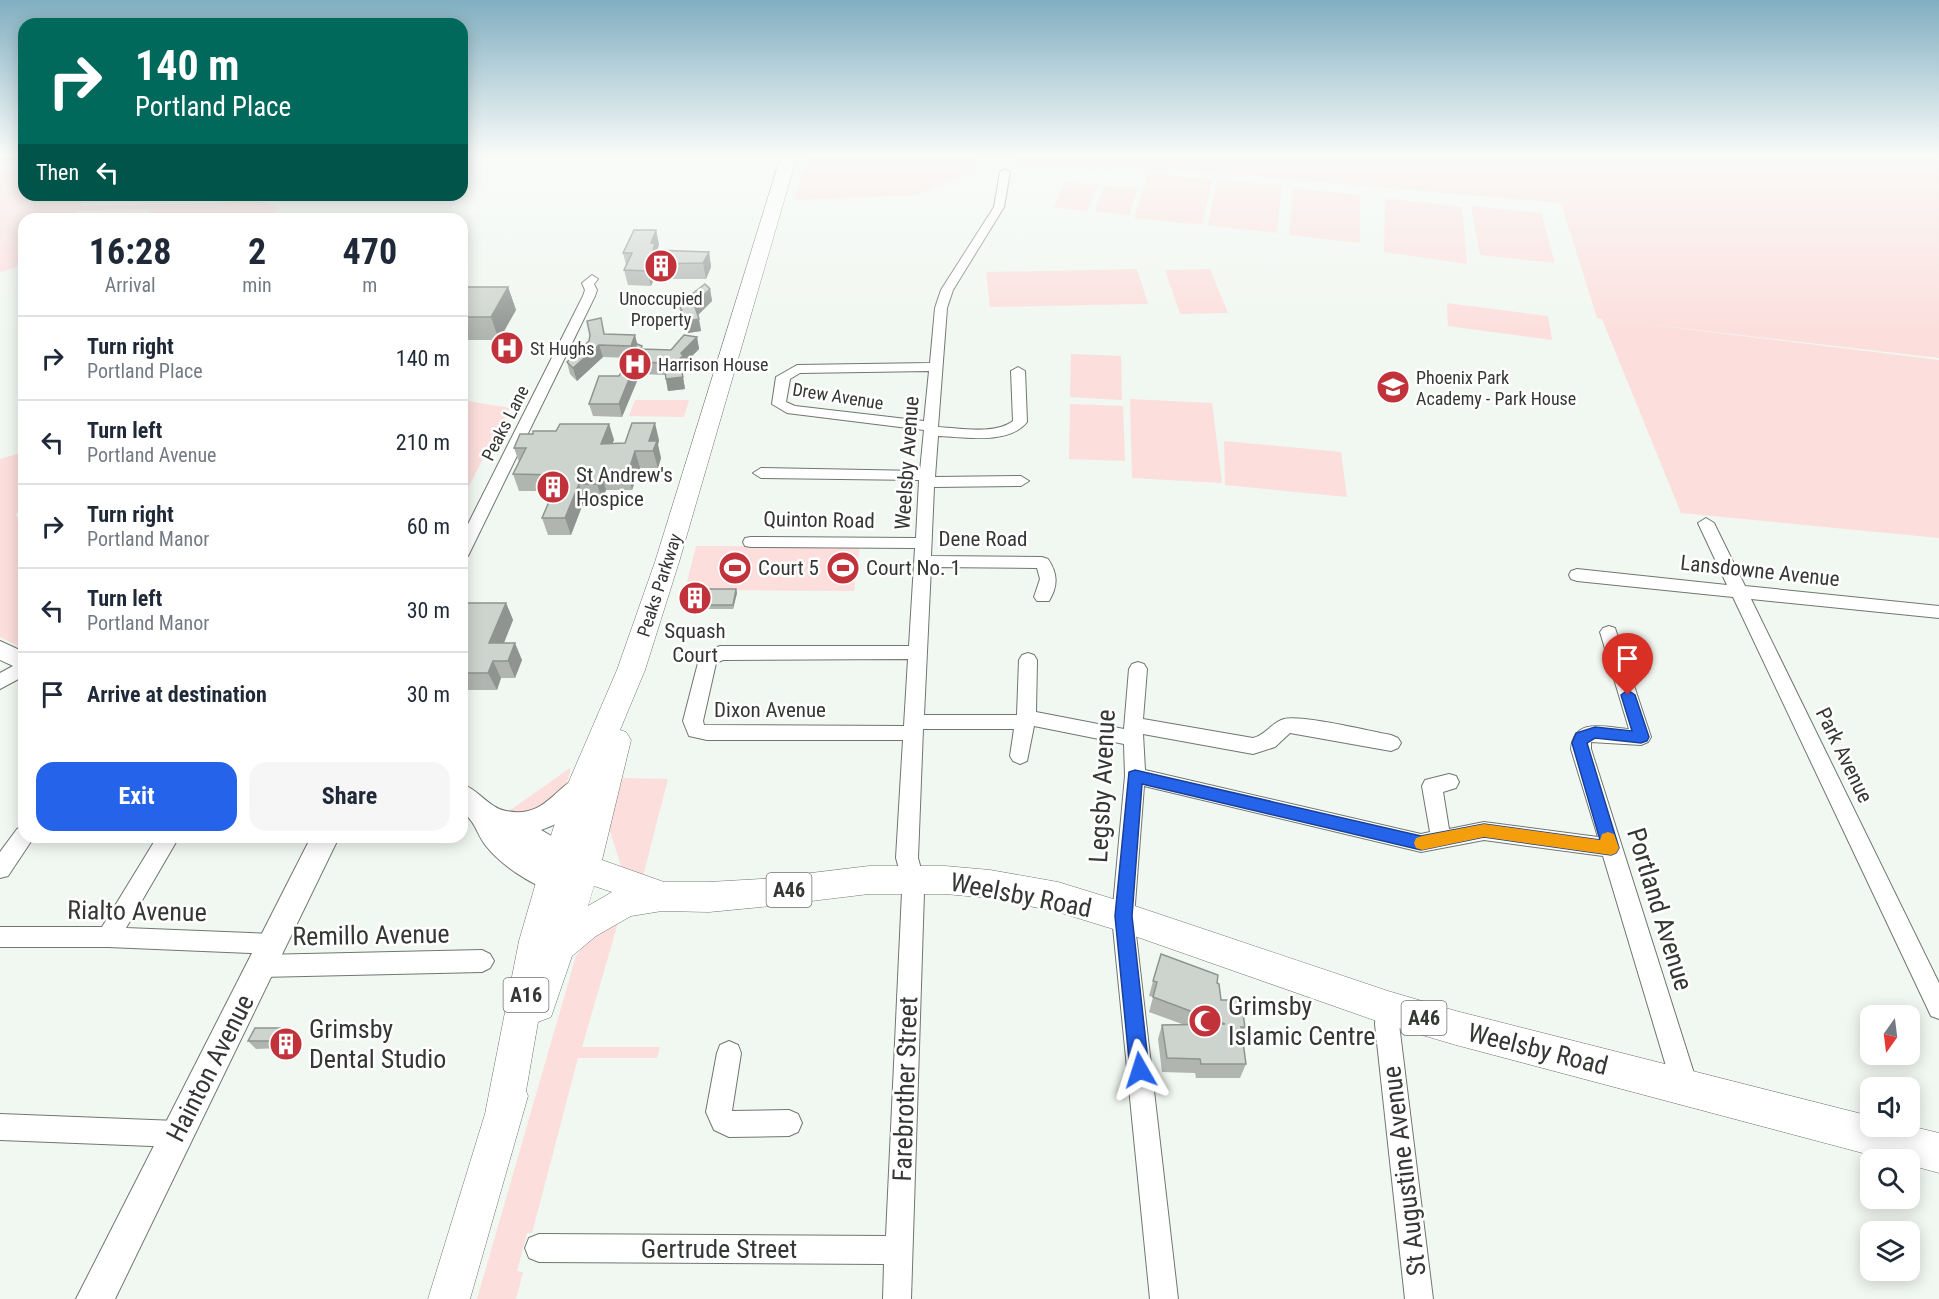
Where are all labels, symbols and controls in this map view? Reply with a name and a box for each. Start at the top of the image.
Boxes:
text: 140 m [135,41,240,90]
icon: right [36,42,114,120]
text: Portland Place [135,91,291,123]
icon: left [91,156,124,189]
text: Then [36,160,79,185]
text: 16:28 [89,231,171,273]
text: 2 [248,231,266,273]
text: 470 [343,231,397,273]
building icon: Unoccupied Property [643,248,679,284]
text: Arrival [105,273,156,297]
text: min [242,273,272,297]
text: m [362,273,377,297]
place label: Unoccupied Property [619,288,703,330]
hospital icon: St Hughs [489,330,525,366]
text: Turn right [87,334,174,359]
place label: St Hughs [530,338,594,359]
icon: right [36,342,69,375]
text: 140 m [396,346,450,371]
hospital icon: Harrison House [617,346,653,382]
place label: Harrison House [658,354,769,375]
text: Portland Place [87,359,203,383]
place label: Phoenix Park Academy - Park House [1416,367,1576,409]
school or university icon: Phoenix Park Academy - Park House [1375,369,1411,405]
street label: Drew Avenue [791,378,885,414]
street label: Peaks Lane [477,382,533,464]
street label: Weelsby Avenue [890,395,924,531]
text: Turn left [87,418,162,443]
icon: left [36,426,69,459]
text: 210 m [396,430,450,455]
text: Portland Avenue [87,443,216,467]
place label: St Andrew's Hospice [576,463,673,511]
building icon: St Andrew's Hospice [535,469,571,505]
text: Turn right [87,502,174,527]
street label: Quinton Road [763,507,875,533]
icon: right [36,510,69,543]
text: 60 m [407,514,450,539]
text: Portland Manor [87,527,209,551]
street label: Dene Road [939,527,1027,551]
street label: Peaks Parkway [632,530,686,639]
sports icon: Court 5 [717,550,753,586]
sports icon: Court No. 1 [825,550,861,586]
street label: Lansdowne Avenue [1679,551,1841,591]
place label: Court 5 [758,556,819,580]
place label: Court No. 1 [866,556,961,580]
building icon: Squash Court [677,580,713,616]
text: Turn left [87,586,162,611]
icon: left [36,594,69,627]
text: 30 m [407,598,450,623]
text: Portland Manor [87,611,209,635]
place label: Squash Court [664,619,726,667]
pin [1602,633,1653,695]
icon: arrive [1611,642,1644,675]
icon: arrive [36,678,69,711]
text: Arrive at destination [87,682,267,707]
text: 30 m [407,682,450,707]
street label: Dixon Avenue [714,698,826,722]
street label: Park Avenue [1811,704,1877,807]
street label: Legsby Avenue [1083,709,1121,863]
button: Exit [36,762,237,831]
button: Share [249,762,450,831]
street label: Portland Avenue [1621,824,1699,994]
street label: Weelsby Road [948,867,1094,923]
road number: A46 [766,873,812,907]
street label: Rialto Avenue [67,895,207,927]
street label: Remillo Avenue [292,919,450,951]
road number: A16 [504,978,548,1012]
street label: Hainton Avenue [160,989,260,1147]
place label: Grimsby Islamic Centre [1228,991,1375,1051]
street label: Farebrother Street [887,996,923,1182]
road number: A46 [1402,1001,1446,1035]
mosque icon: Grimsby Islamic Centre [1187,1003,1223,1039]
north arrow [1860,1005,1920,1065]
map controls [1860,1005,1920,1281]
place label: Grimsby Dental Studio [309,1014,446,1074]
street label: Weelsby Road [1465,1017,1611,1081]
building icon: Grimsby Dental Studio [268,1026,304,1062]
position arrow [1108,1038,1172,1102]
street label: St Augustine Avenue [1376,1064,1432,1278]
button: sound [1860,1077,1920,1137]
button: search [1860,1149,1920,1209]
button: layers [1860,1221,1920,1281]
street label: Gertrude Street [641,1234,797,1264]

